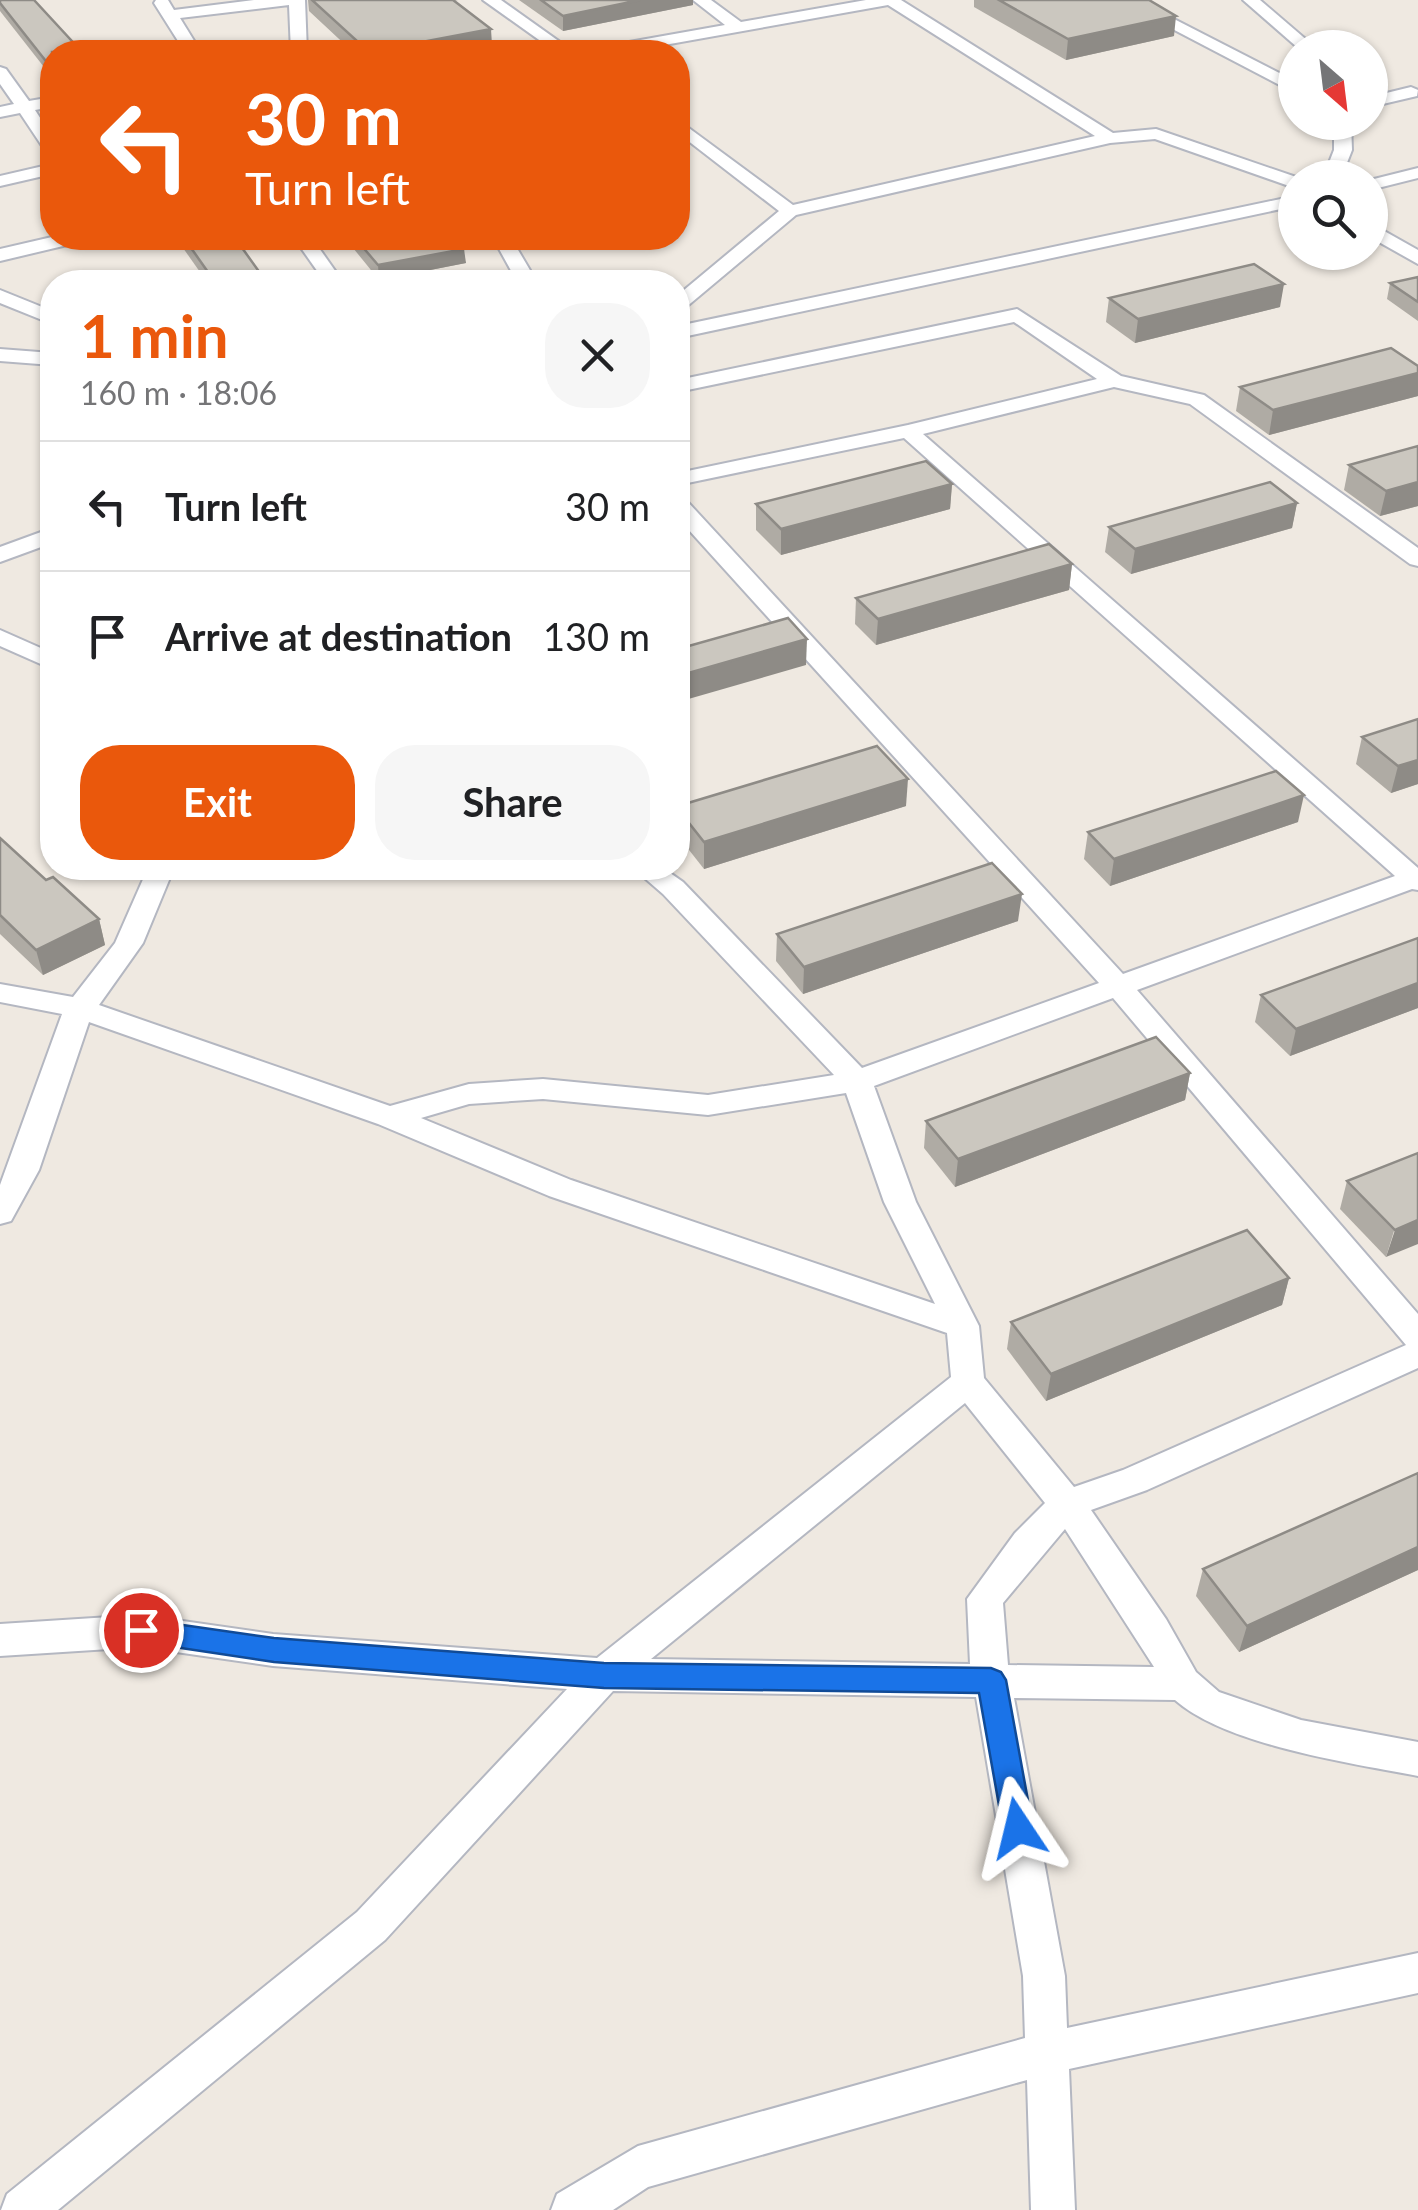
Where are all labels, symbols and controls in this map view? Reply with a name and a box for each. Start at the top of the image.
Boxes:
north arrow [1278,30,1388,140]
map controls [1278,30,1388,270]
text: 30 m [245,76,402,160]
icon: left [80,80,210,210]
button: search [1278,160,1388,270]
text: Turn left [245,161,410,215]
text: 1 min [80,299,229,371]
button: close [545,303,650,408]
text: 160 m · 18:06 [80,373,277,412]
icon: left [80,479,135,534]
text: Turn left [165,483,307,529]
text: 30 m [565,483,650,529]
icon: arrive [80,609,135,664]
text: Arrive at destination [165,613,512,659]
text: 130 m [543,613,650,659]
button: Exit [80,745,355,860]
button: Share [375,745,650,860]
pin [99,1588,184,1673]
icon: arrive [114,1603,169,1658]
position arrow [966,1776,1070,1880]

